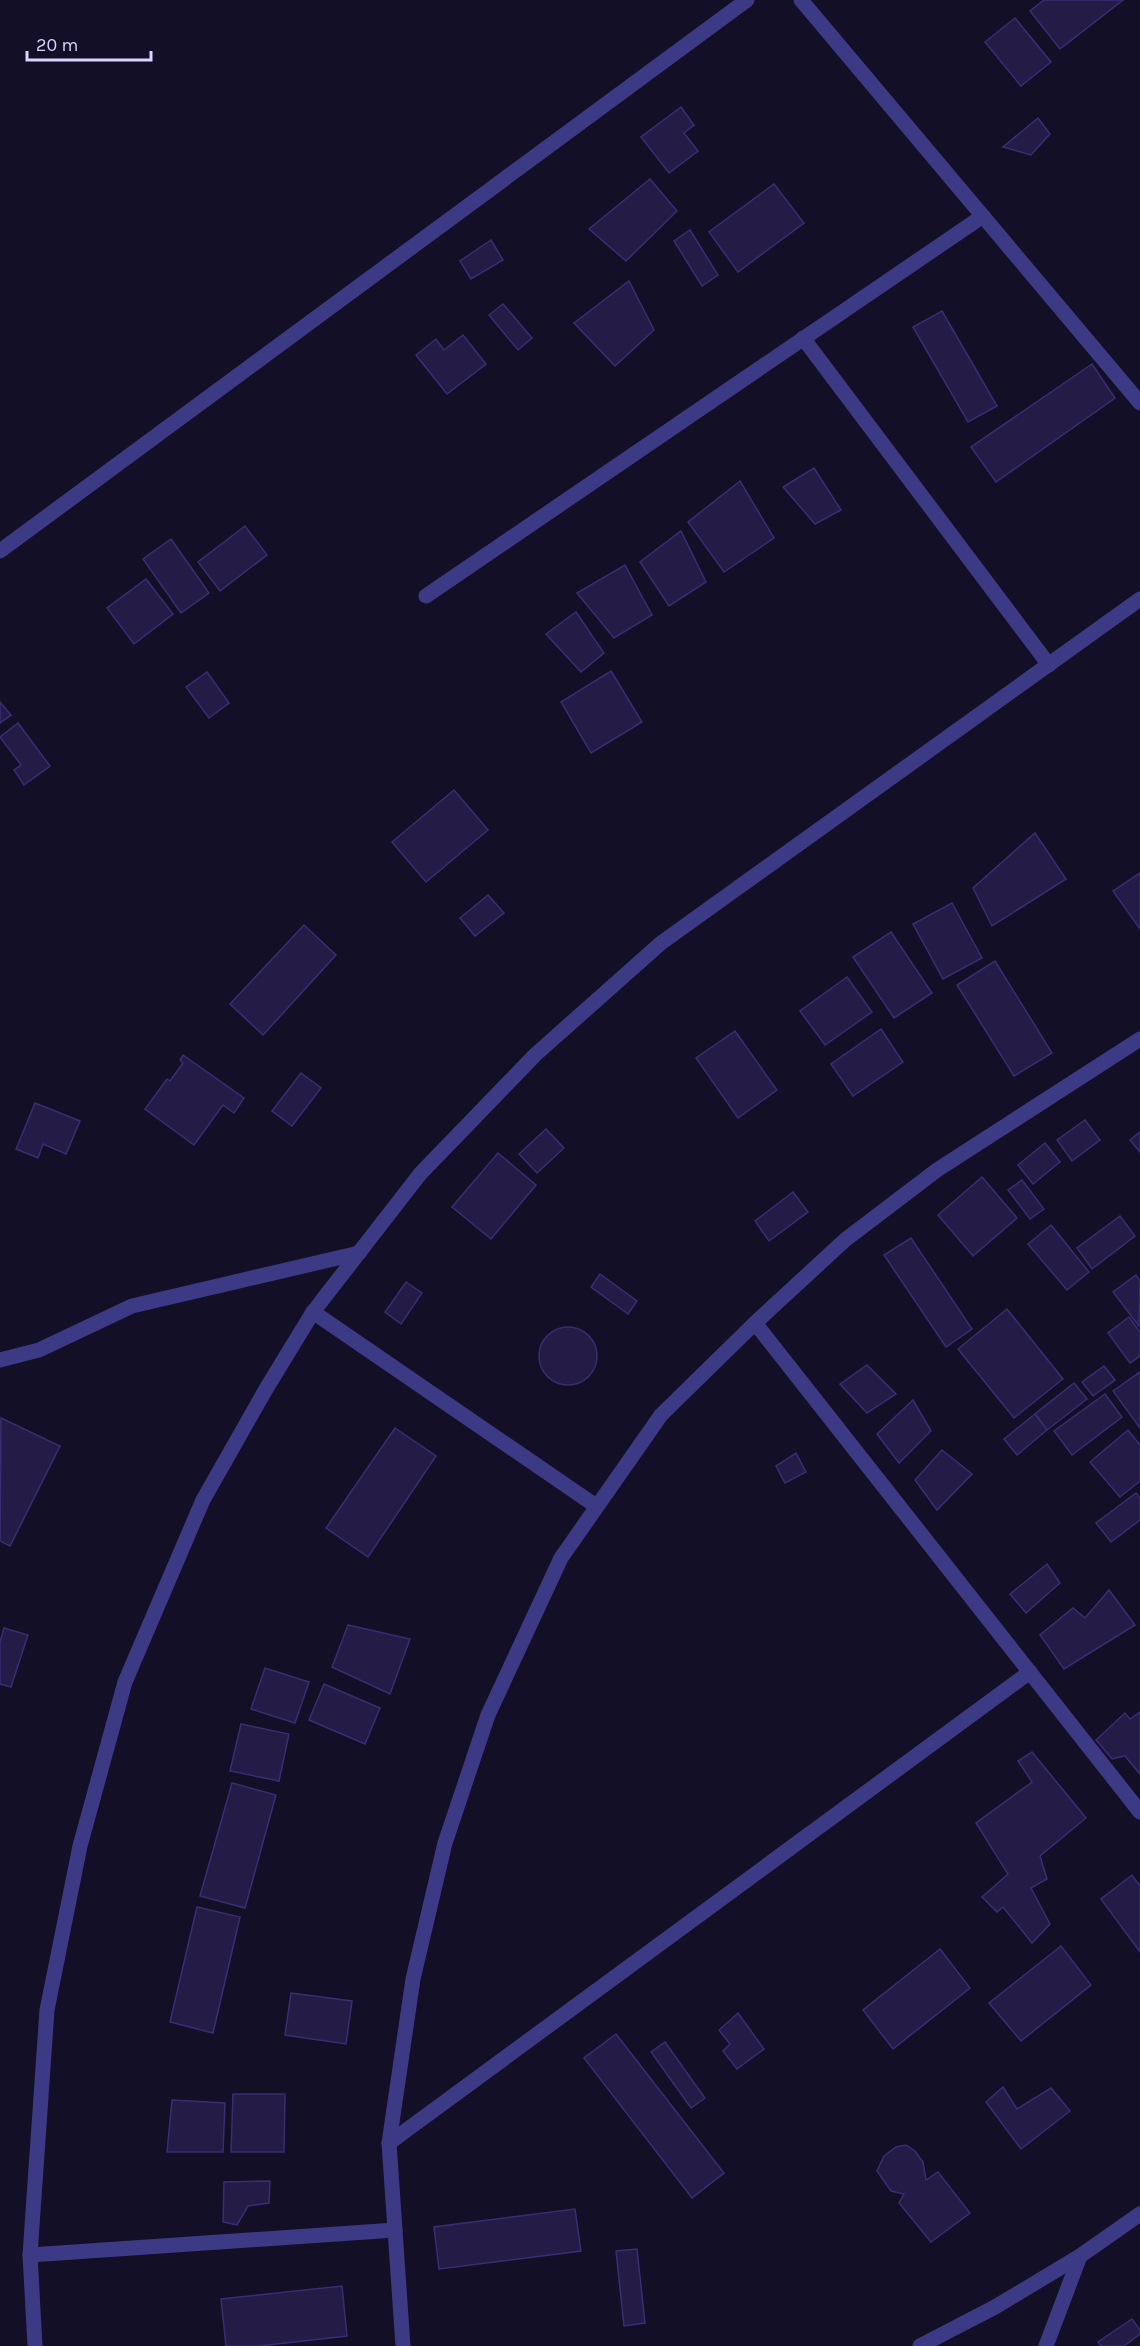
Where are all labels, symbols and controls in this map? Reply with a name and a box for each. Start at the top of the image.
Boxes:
scale bar [27,24,152,62]
text: 20 m [36,34,78,56]

